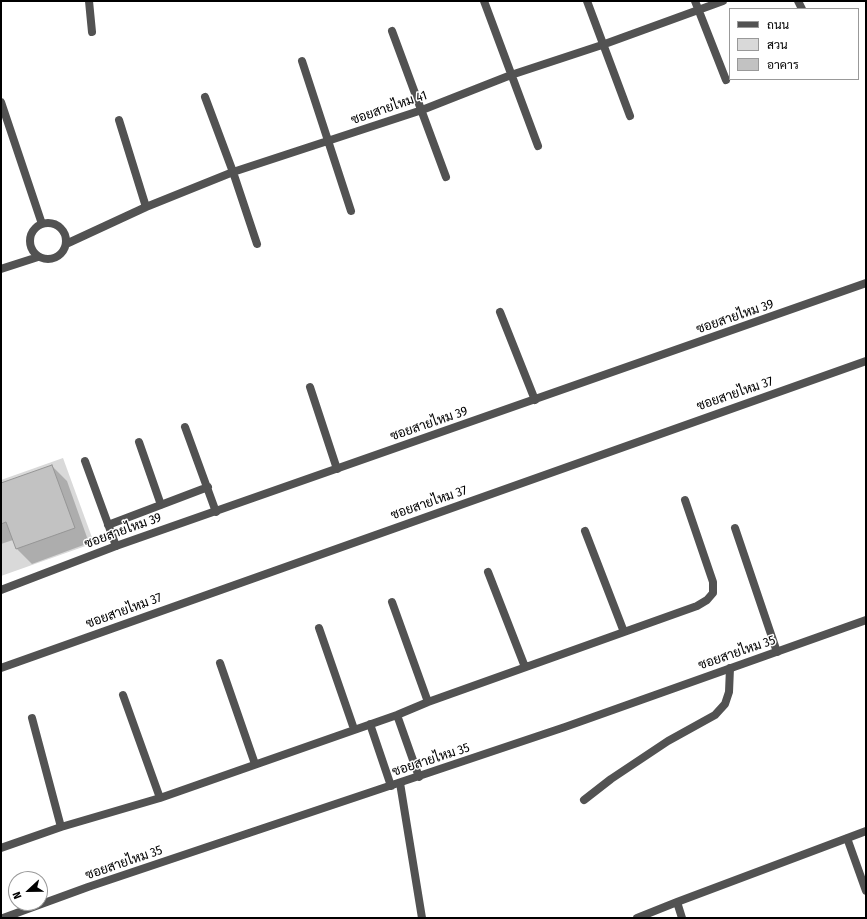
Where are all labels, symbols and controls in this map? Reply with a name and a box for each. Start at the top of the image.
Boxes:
legend [729,8,859,80]
text: ถนน [767,18,789,32]
text: สวน [767,38,788,52]
text: อาคาร [767,58,799,72]
street label: ซอยสายไหม 41 [349,88,429,128]
street label: ซอยสายไหม 39 [694,296,776,338]
street label: ซอยสายไหม 37 [695,374,775,414]
street label: ซอยสายไหม 39 [388,403,470,445]
street label: ซอยสายไหม 37 [389,483,469,523]
street label: ซอยสายไหม 39 [82,510,164,552]
street label: ซอยสายไหม 37 [84,590,164,632]
street label: ซอยสายไหม 35 [696,633,778,673]
street label: ซอยสายไหม 35 [390,740,472,780]
street label: ซอยสายไหม 35 [83,843,165,883]
north arrow [8,871,48,911]
text: N [10,890,25,901]

